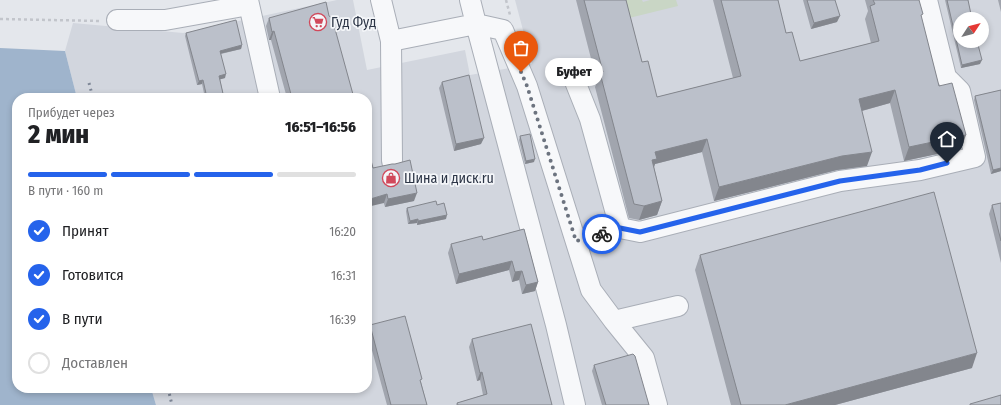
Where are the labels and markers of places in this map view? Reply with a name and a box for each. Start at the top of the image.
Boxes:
supermarket icon: Гуд Фуд [308,12,328,32]
place label: Гуд Фуд [331,14,376,31]
pin [504,31,538,72]
callout: Буфет [545,58,603,86]
pin [930,122,964,163]
shop icon: Шина и диск.ru [381,168,401,188]
place label: Шина и диск.ru [404,170,494,187]

